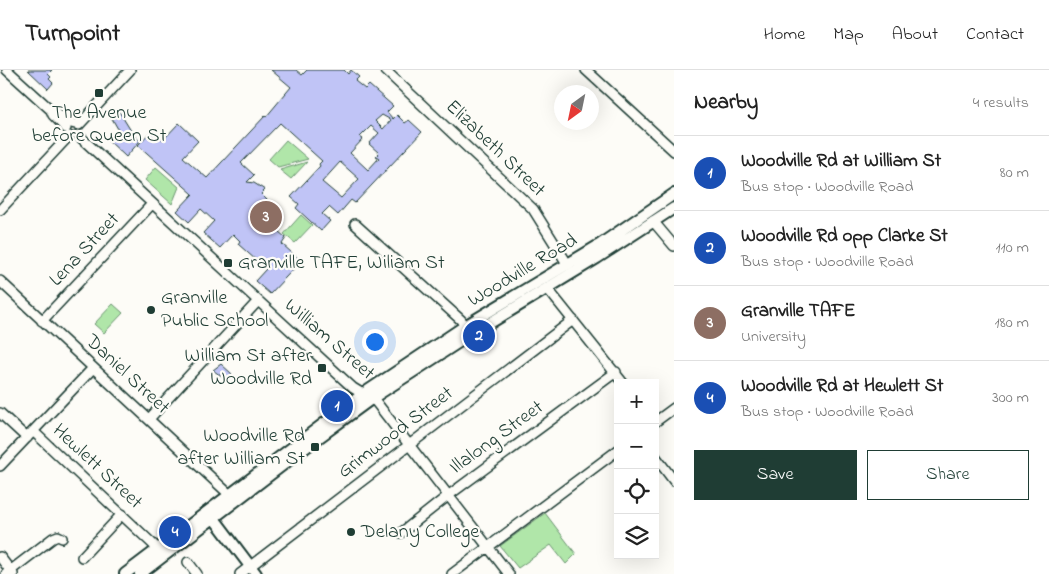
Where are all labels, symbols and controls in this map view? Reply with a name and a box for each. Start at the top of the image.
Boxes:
text: Turnpoint [25,17,120,52]
text: Home [764,22,805,48]
text: Map [833,22,864,48]
text: About [892,22,938,48]
text: Contact [966,22,1024,48]
north arrow [554,85,599,130]
marker: The Avenue before Queen St [93,87,105,99]
text: Nearby [694,88,758,118]
text: 4 results [973,91,1029,115]
street label: Elizabeth Street [438,94,552,205]
place label: The Avenue before Queen St [32,99,167,151]
text: Woodville Rd at William St [741,148,941,175]
text: 1 [707,161,713,185]
text: 80 m [1000,161,1029,185]
text: Bus stop · Woodville Road [741,175,913,199]
pin: 3 [250,198,282,236]
street label: Lena Street [43,206,127,294]
text: Woodville Rd opp Clarke St [741,223,948,250]
street label: Woodville Road [463,227,583,315]
text: 2 [706,236,714,260]
text: 110 m [995,236,1029,260]
place label: Granville TAFE, Wiliam St [238,249,445,278]
text: Bus stop · Woodville Road [741,250,913,274]
marker: Granville TAFE, Wiliam St [222,257,234,269]
place label: Granville Public School [161,284,268,336]
street label: William Street [277,292,381,388]
text: Granville TAFE [741,298,855,325]
marker: Granville Public School [145,304,157,316]
text: 3 [707,311,713,335]
text: 180 m [995,311,1029,335]
pin: 2 [463,317,495,355]
text: University [741,325,806,349]
street label: Daniel Street [77,327,176,422]
your location [362,329,388,355]
place label: William St after Woodville Rd [185,342,313,394]
marker: William St after Woodville Rd [316,362,328,374]
text: Woodville Rd at Hewlett St [741,373,943,400]
map controls [614,379,659,559]
button: + [614,379,659,424]
street label: Grimwood Street [332,380,460,486]
text: 4 [707,386,713,410]
text: 300 m [992,386,1029,410]
pin: 1 [321,387,353,425]
street label: Illalong Street [444,394,551,483]
text: Bus stop · Woodville Road [741,400,913,424]
street label: Hewlett Street [45,417,149,517]
place label: Woodville Rd after William St [178,422,305,474]
button: − [614,424,659,469]
marker: Woodville Rd after William St [309,441,321,453]
button: Save [694,450,857,500]
button: Share [867,450,1029,500]
button: locate [614,469,659,514]
pin: 4 [159,513,191,551]
button: layers [614,514,659,559]
place label: Delany College [360,518,479,548]
marker: Delany College [345,526,357,538]

